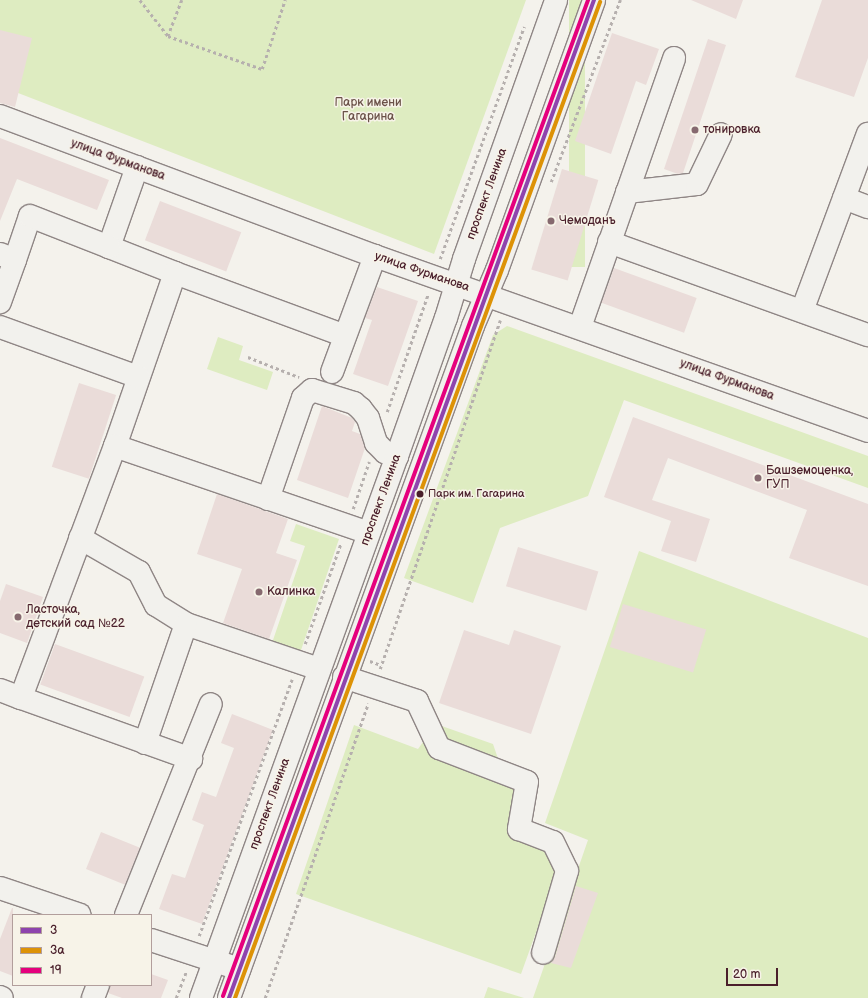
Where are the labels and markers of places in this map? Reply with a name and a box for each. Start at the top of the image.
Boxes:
place label: тонировка [703,123,761,137]
marker: тонировка [690,125,700,135]
place label: Чемоданъ [559,214,615,228]
marker: Чемоданъ [546,216,556,226]
place label: Башземоценка, ГУП [766,464,853,492]
marker: Башземоценка, ГУП [753,473,763,483]
place label: Парк им. Гагарина [428,487,524,501]
marker: Парк им. Гагарина [415,489,425,499]
place label: Калинка [267,585,315,599]
marker: Калинка [254,587,264,597]
place label: Ласточка, детский сад №22 [26,603,125,631]
marker: Ласточка, детский сад №22 [13,612,23,622]

